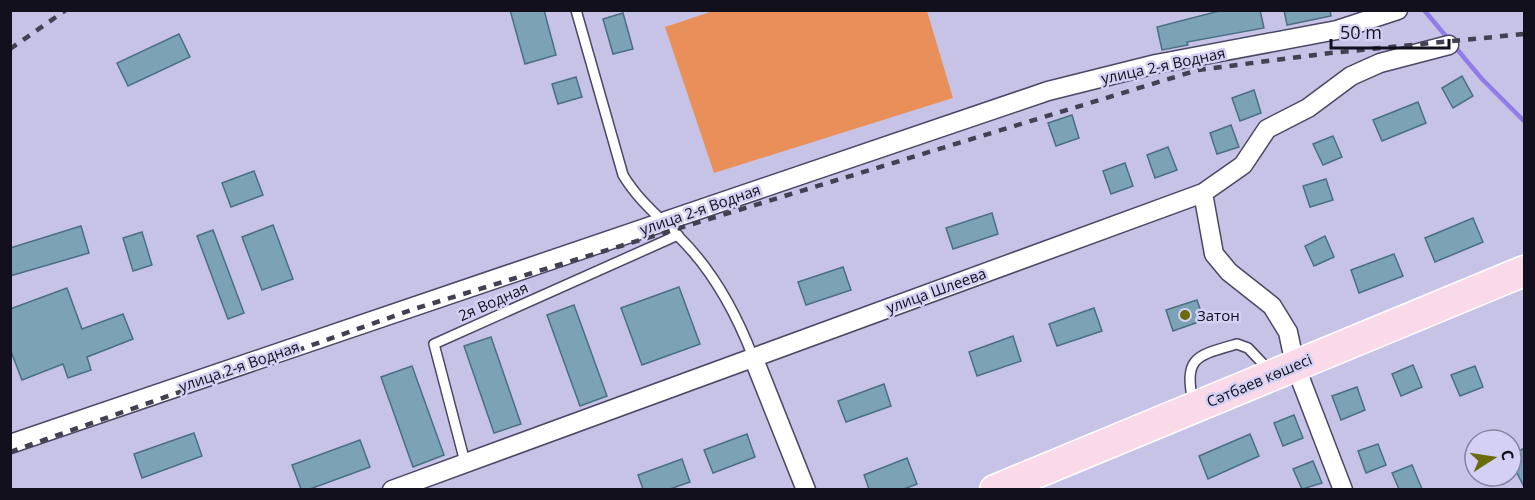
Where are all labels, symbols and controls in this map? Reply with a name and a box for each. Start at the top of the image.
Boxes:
scale bar [1331,12,1450,50]
text: 50 m [1340,20,1382,44]
street label: улица 2-я Водная [1099,42,1227,88]
street label: улица 2-я Водная [637,179,763,239]
street label: улица Шлеева [883,263,989,317]
street label: 2я Водная [455,277,531,325]
place label: Затон [1197,305,1240,325]
marker: Затон [1178,308,1192,322]
street label: улица 2-я Водная [176,336,302,396]
street label: Сәтбаев көшесі [1203,349,1315,411]
north arrow [1463,428,1523,488]
text: С [1496,448,1519,462]

